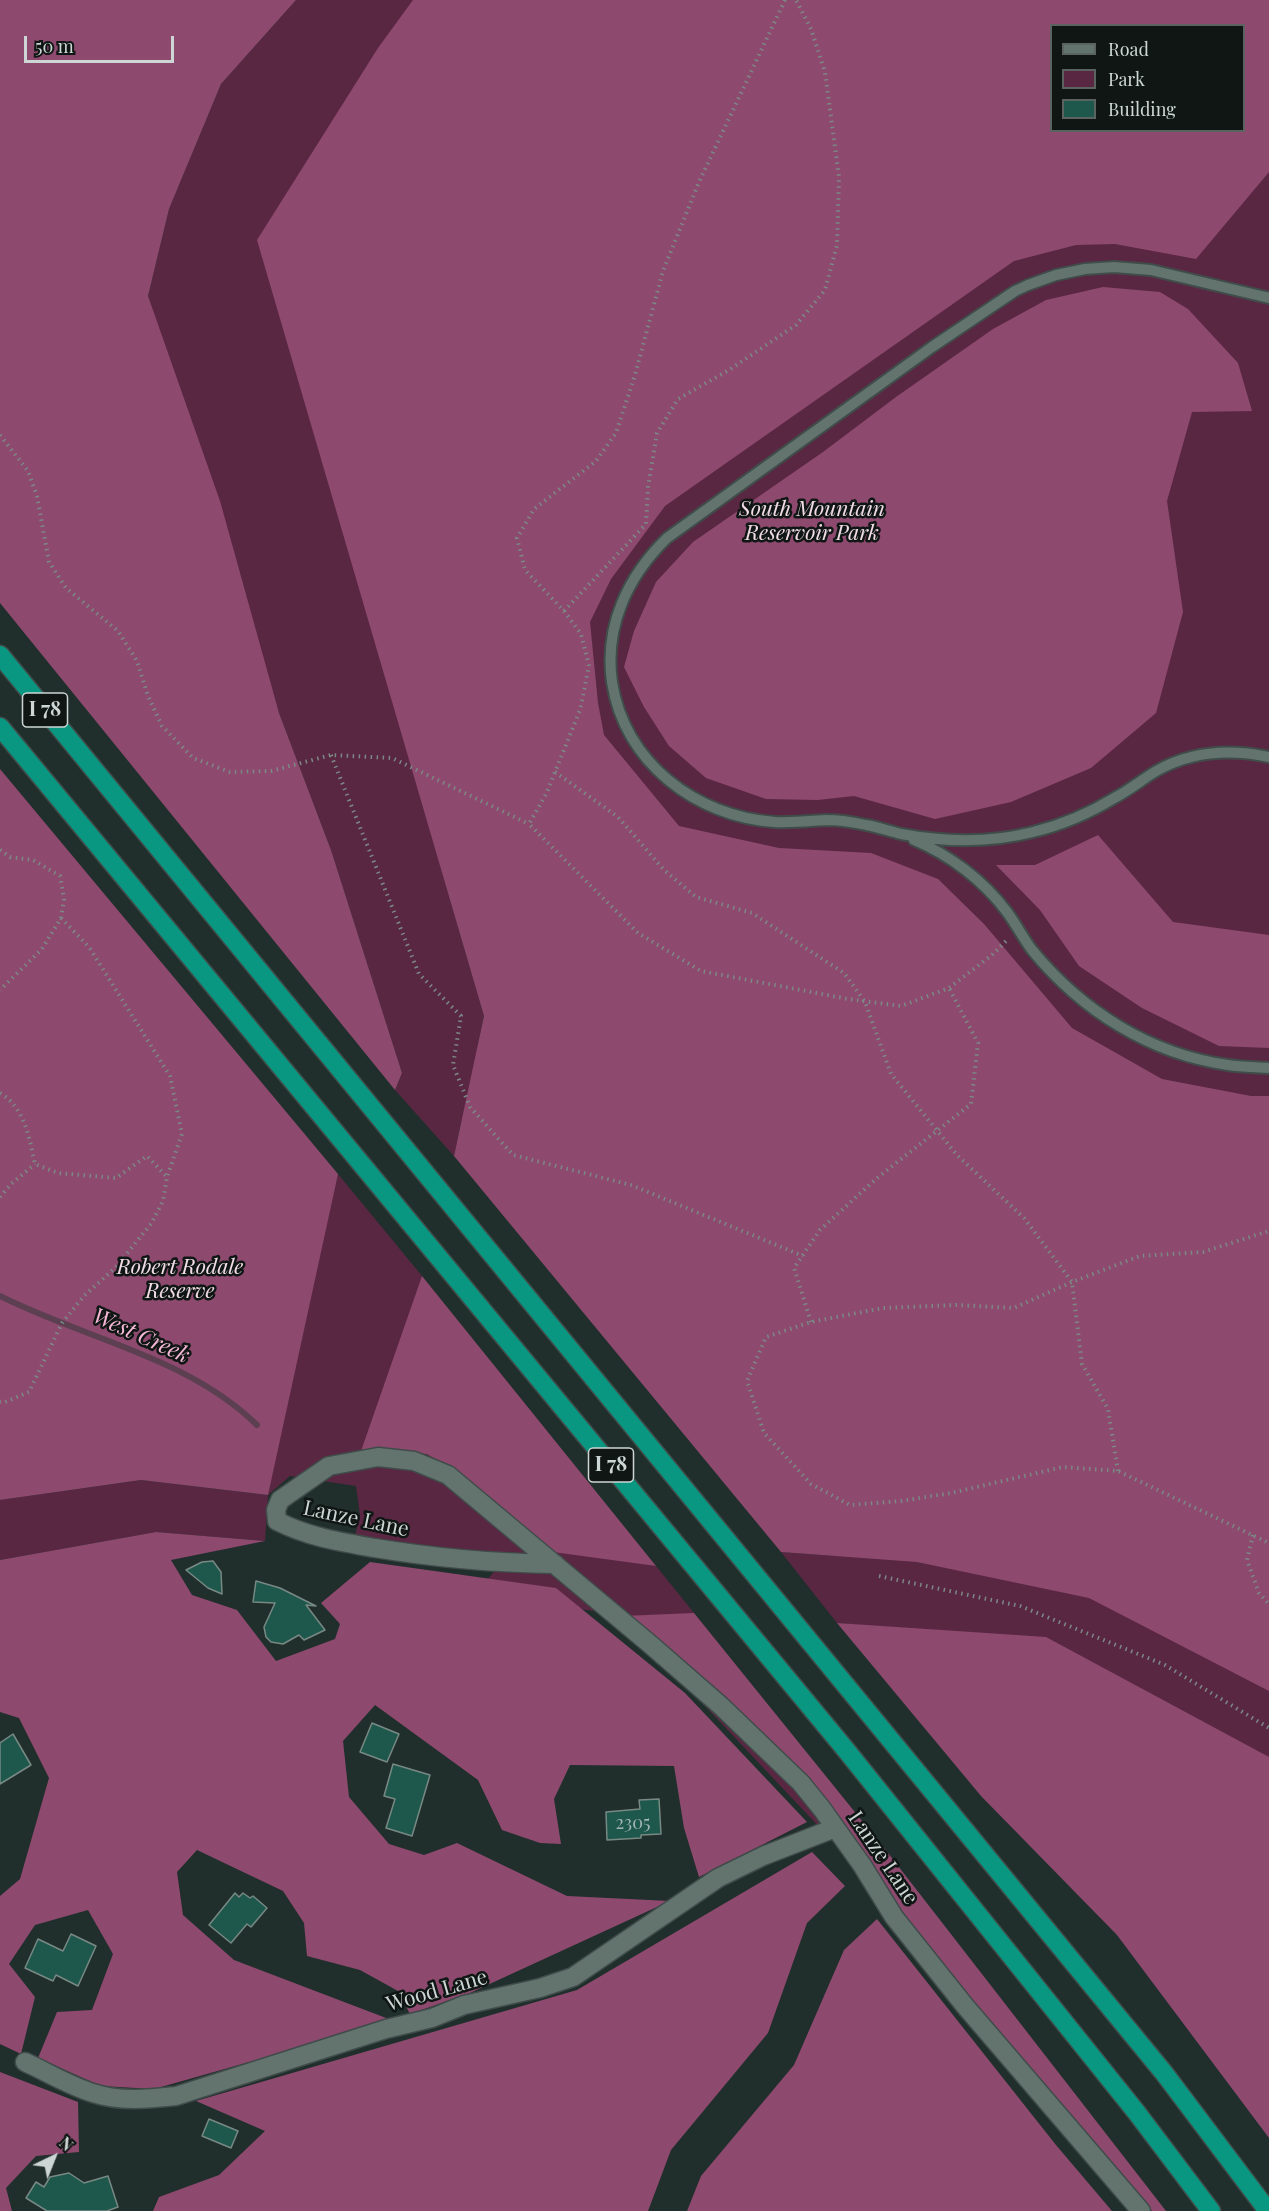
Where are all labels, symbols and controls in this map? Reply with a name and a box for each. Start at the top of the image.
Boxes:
scale bar [27,24,177,62]
legend [1050,24,1245,132]
text: 50 m [35,34,74,58]
text: Road [1108,37,1149,61]
text: Park [1108,67,1145,91]
text: Building [1108,97,1176,121]
park label: South Mountain Reservoir Park [739,496,885,546]
road number: I 78 [22,693,68,727]
park label: Robert Rodale Reserve [117,1254,243,1304]
water label: West Creek [88,1303,194,1369]
road number: I 78 [588,1448,634,1482]
street label: Lanze Lane [301,1496,411,1542]
street label: Lanze Lane [843,1807,923,1909]
house number: 2305 [615,1812,651,1834]
street label: Wood Lane [384,1965,490,2017]
north arrow [24,2127,84,2187]
text: N [55,2132,78,2155]

